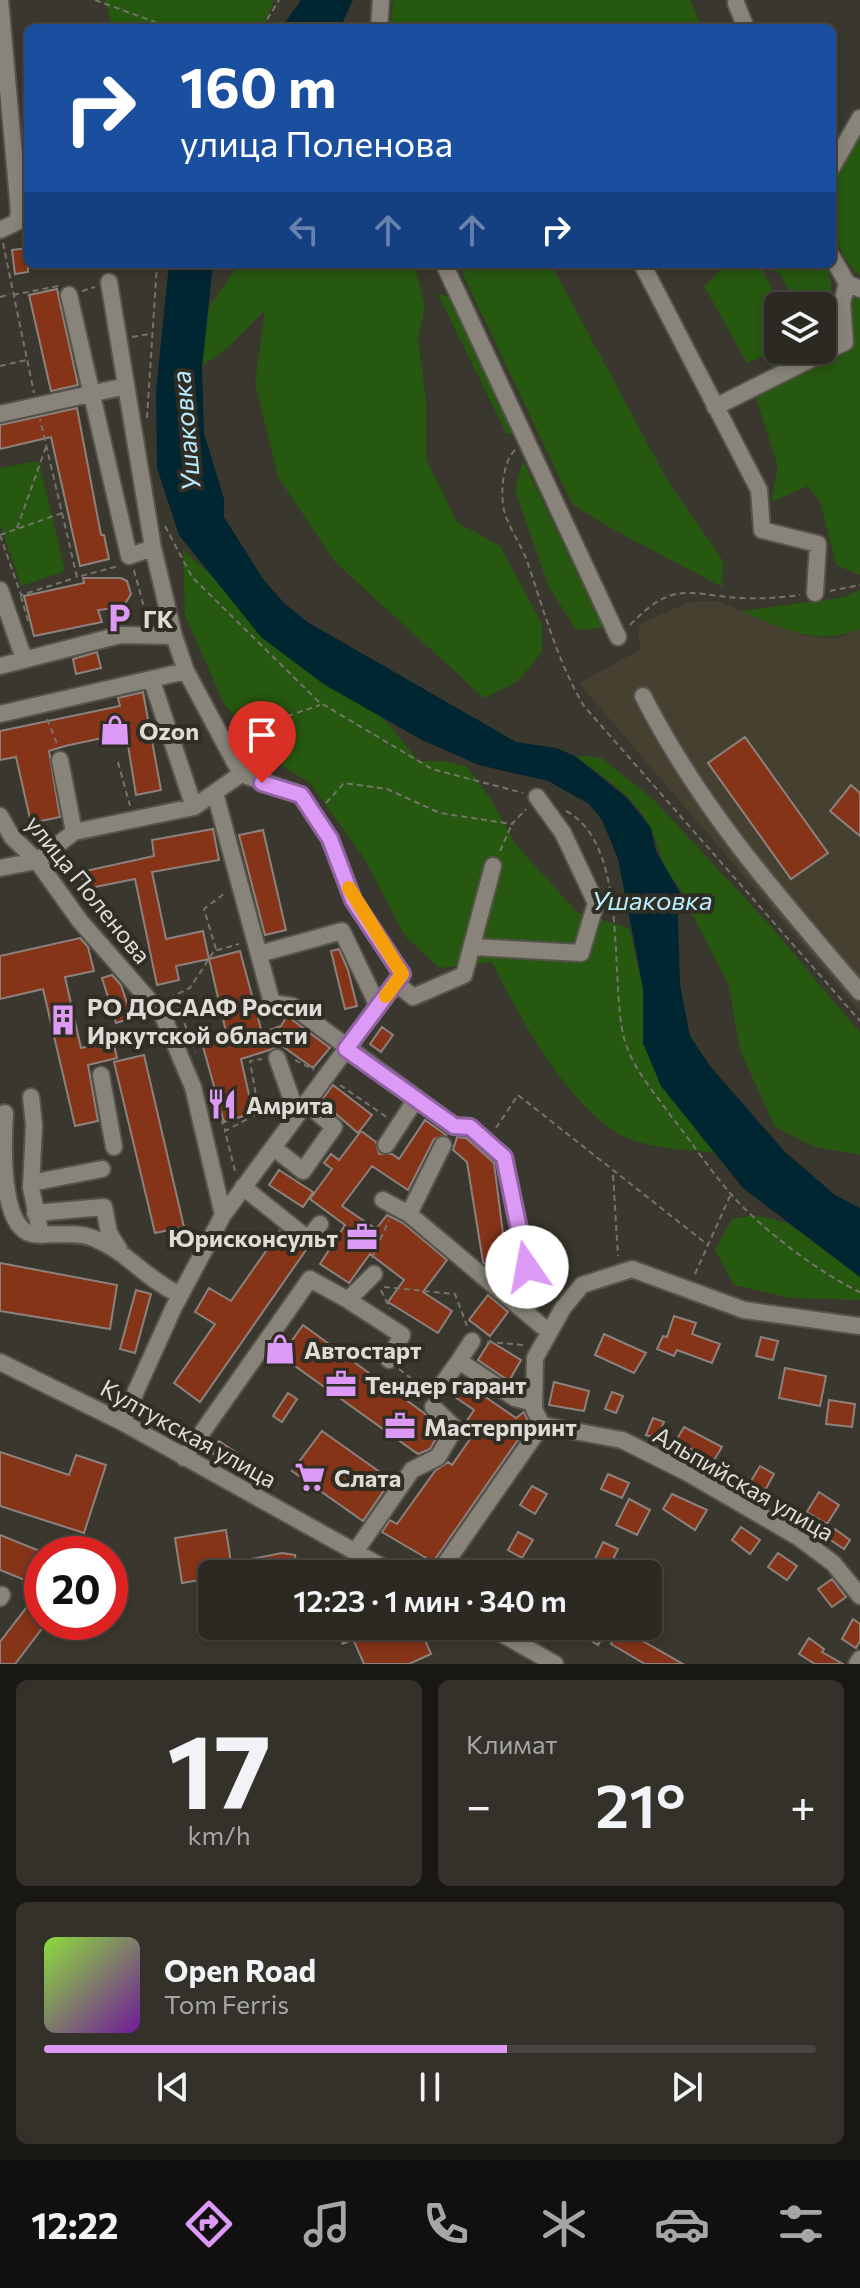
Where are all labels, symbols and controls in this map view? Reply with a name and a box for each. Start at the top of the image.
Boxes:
text: 160 m [180,51,337,120]
icon: right [48,56,152,160]
text: улица Поленова [180,120,453,164]
icon: left [282,208,326,252]
icon: ahead [366,208,410,252]
icon: ahead [450,208,494,252]
icon: right [534,208,578,252]
map controls [764,292,836,364]
button: layers [764,292,836,364]
water label: Ушаковка [164,369,206,493]
parking icon: ГК [102,601,136,635]
place label: ГК [143,604,174,633]
pin [228,701,296,783]
shop icon: Ozon [98,713,132,747]
icon: arrive [240,713,284,757]
place label: Ozon [139,716,199,745]
street label: улица Поленова [20,809,158,969]
water label: Ушаковка [591,884,713,915]
place label: РО ДОСААФ России Иркутской области [87,992,322,1049]
building icon: РО ДОСААФ России Иркутской области [46,1003,80,1037]
restaurant icon: Амрита [205,1087,239,1121]
place label: Амрита [246,1090,333,1119]
office icon: Юрисконсульт [345,1220,379,1254]
place label: Юрисконсульт [168,1223,338,1252]
position arrow [485,1225,569,1309]
shop icon: Автостарт [263,1332,297,1366]
place label: Автостарт [304,1335,422,1364]
office icon: Тендер гарант [324,1367,358,1401]
place label: Тендер гарант [365,1370,527,1399]
street label: Култукская улица [96,1373,282,1493]
office icon: Мастерпринт [383,1409,417,1443]
place label: Мастерпринт [424,1412,577,1441]
street label: Альпийская улица [648,1419,840,1547]
supermarket icon: Слата [293,1460,327,1494]
place label: Слата [334,1463,401,1492]
speed limit sign: 20 [24,1536,128,1640]
text: 12:23 · 1 мин · 340 m [293,1581,567,1618]
text: 17 [167,1703,271,1830]
text: Климат [466,1728,558,1759]
text: 21° [595,1767,686,1840]
text: − [466,1777,491,1831]
text: + [790,1777,816,1831]
text: km/h [187,1819,251,1850]
text: Open Road [164,1951,316,1988]
text: Tom Ferris [164,1988,289,2019]
icon: previous [151,2065,195,2109]
icon: pause [408,2065,452,2109]
icon: next [665,2065,709,2109]
icon: directions [181,2196,237,2252]
icon: music [299,2196,355,2252]
icon: phone [418,2196,474,2252]
icon: climate [536,2196,592,2252]
icon: car [654,2196,710,2252]
icon: filters [773,2196,829,2252]
text: 12:22 [31,2202,118,2246]

